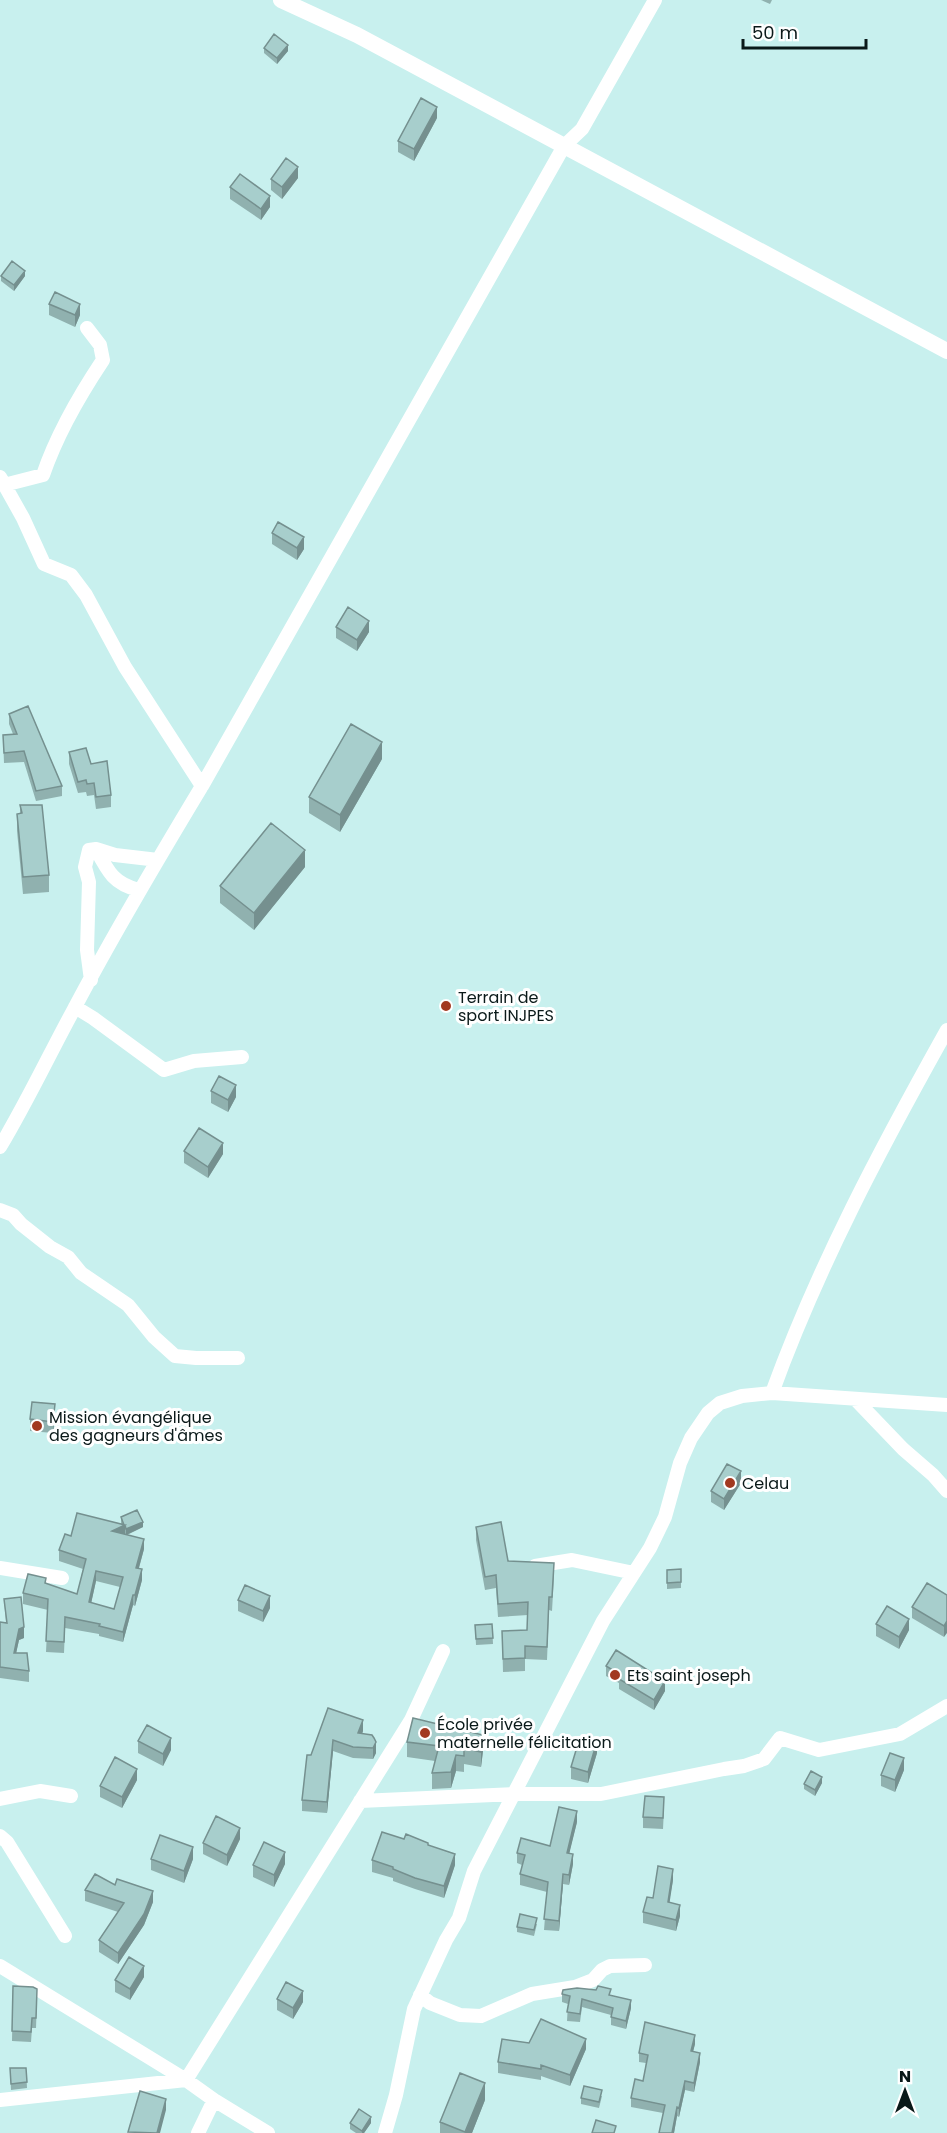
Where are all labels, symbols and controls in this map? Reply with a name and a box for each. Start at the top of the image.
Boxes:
scale bar [743,12,866,50]
text: 50 m [752,20,798,45]
place label: Terrain de sport INJPES [458,986,554,1027]
marker: Terrain de sport INJPES [439,999,453,1013]
place label: Mission évangélique des gagneurs d'âmes [49,1406,223,1447]
marker: Mission évangélique des gagneurs d'âmes [30,1419,44,1433]
place label: Celau [742,1472,789,1495]
marker: Celau [723,1476,737,1490]
place label: Ets saint joseph [627,1664,751,1687]
marker: Ets saint joseph [608,1668,622,1682]
place label: École privée maternelle félicitation [437,1713,612,1754]
marker: École privée maternelle félicitation [418,1726,432,1740]
north arrow [875,2061,935,2121]
text: N [899,2065,911,2088]

